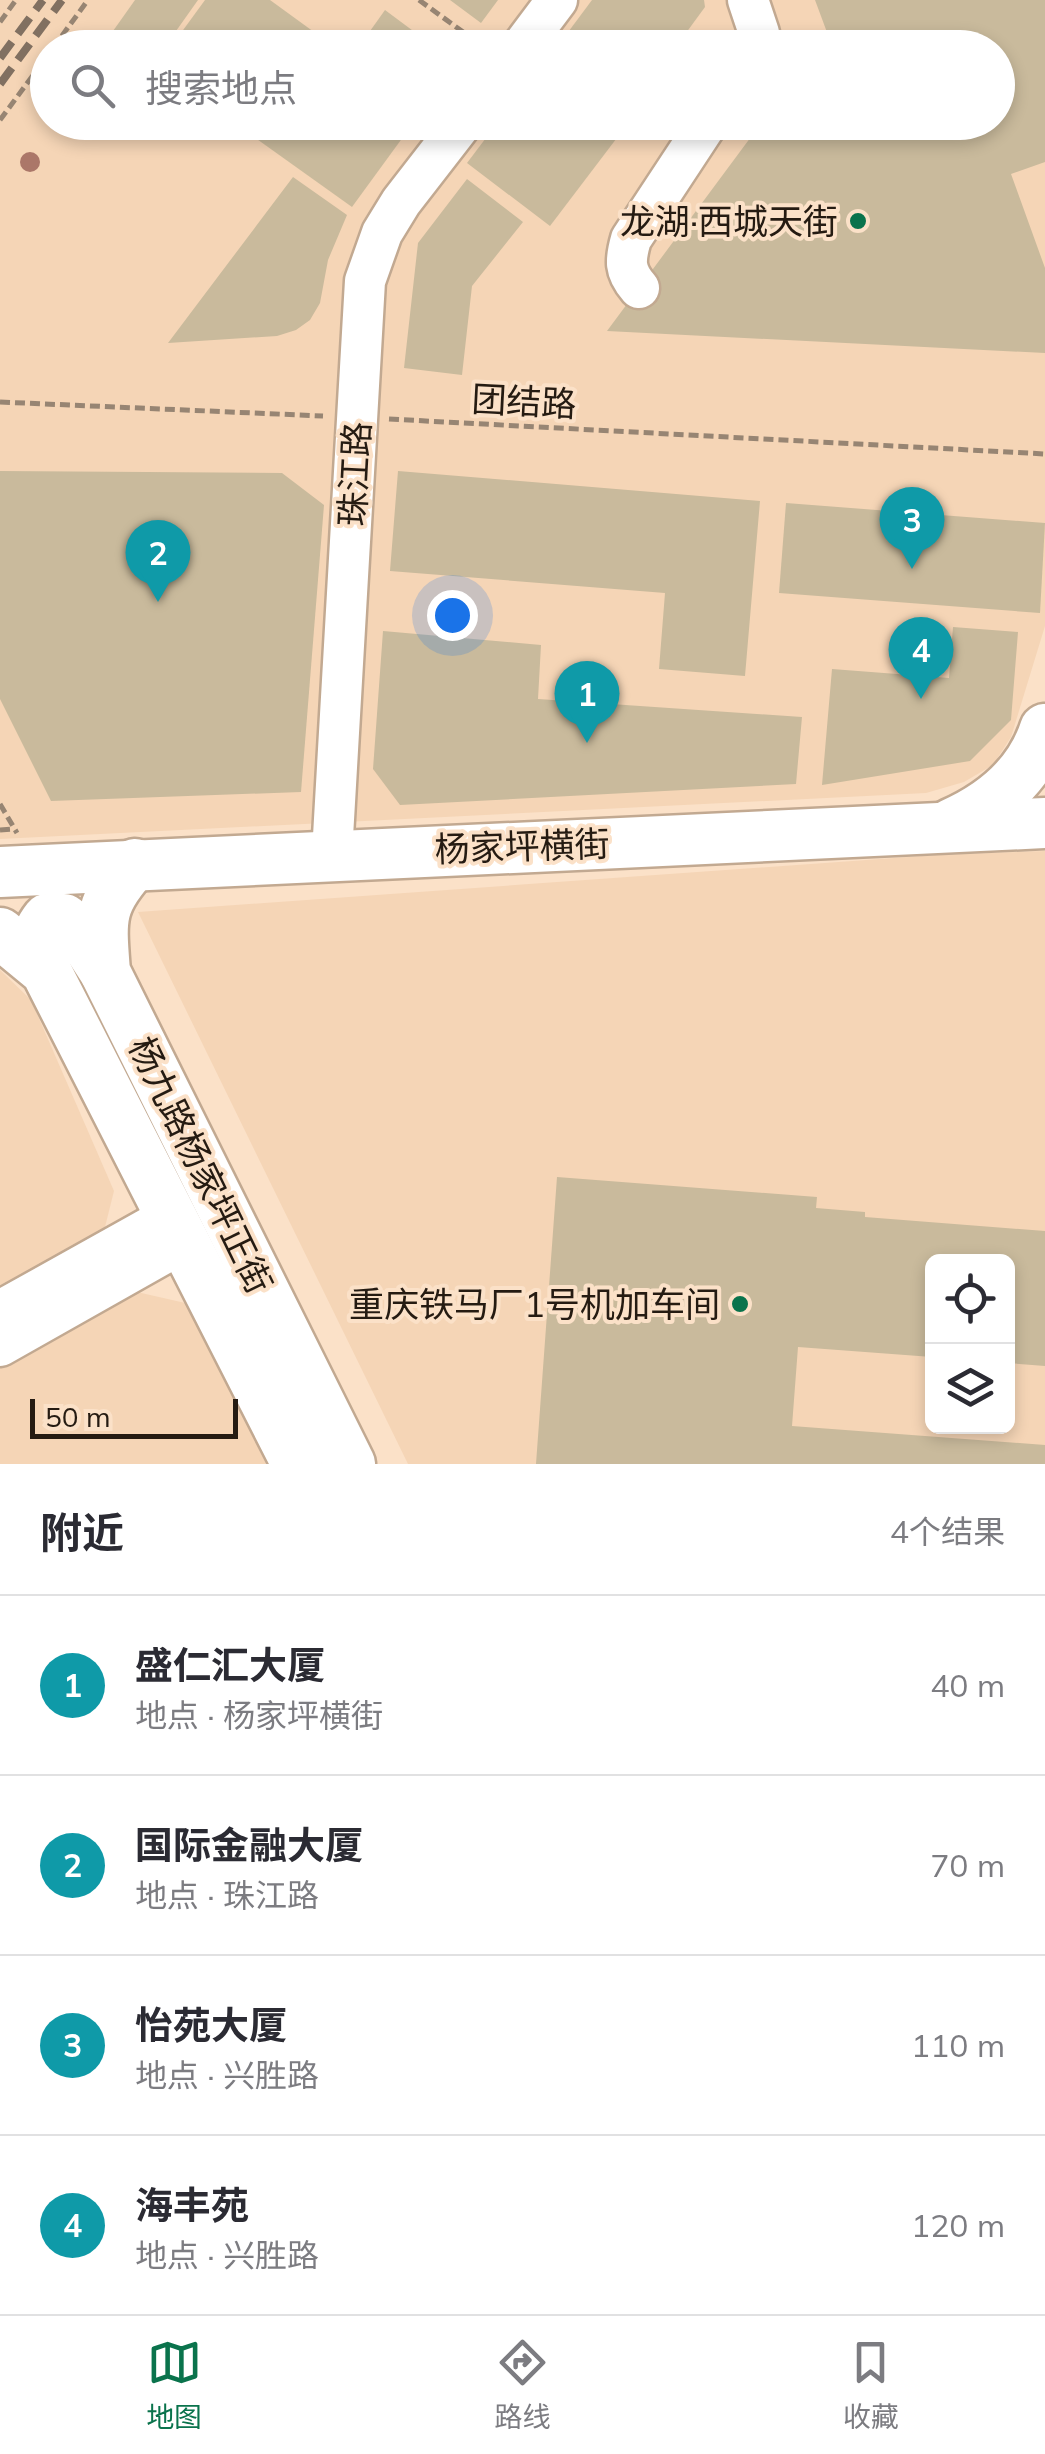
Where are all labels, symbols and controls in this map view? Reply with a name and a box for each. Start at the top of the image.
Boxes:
search box [30,30,1015,140]
icon: search [65,58,120,113]
text: 搜索地点 [145,64,297,112]
place label: 龙湖·西城天街 [620,199,838,243]
marker: 龙湖·西城天街 [847,210,869,232]
street label: 团结路 [470,376,578,426]
street label: 珠江路 [329,420,379,528]
pin: 3 [880,486,944,569]
pin: 2 [126,520,190,602]
your location [427,590,478,641]
pin: 4 [888,616,954,699]
pin: 1 [554,660,620,743]
street label: 杨家坪横街 [434,821,610,871]
street label: 杨九路杨家坪正街 [120,1030,282,1300]
map controls [925,1254,1015,1434]
button: locate [925,1254,1015,1344]
place label: 重庆铁马厂1号机加车间 [349,1282,720,1326]
marker: 重庆铁马厂1号机加车间 [729,1293,751,1315]
button: layers [925,1344,1015,1434]
scale bar [30,1394,238,1438]
text: 50 m [45,1399,111,1434]
text: 附近 [40,1506,124,1559]
text: 4个结果 [890,1511,1005,1551]
text: 盛仁汇大厦 [135,1641,325,1689]
text: 1 [63,1665,82,1705]
text: 40 m [930,1665,1005,1705]
text: 地点 · 杨家坪横街 [135,1695,383,1735]
text: 国际金融大厦 [135,1821,363,1869]
text: 2 [63,1845,82,1885]
text: 70 m [930,1845,1005,1885]
text: 地点 · 珠江路 [135,1875,319,1915]
text: 怡苑大厦 [135,2001,287,2049]
text: 3 [63,2025,82,2065]
text: 110 m [911,2025,1005,2065]
text: 地点 · 兴胜路 [135,2055,319,2095]
text: 海丰苑 [135,2181,249,2229]
text: 4 [63,2205,82,2245]
text: 120 m [911,2205,1005,2245]
text: 地点 · 兴胜路 [135,2235,319,2275]
tab: 地图 [146,2335,202,2435]
tab: 路线 [494,2335,551,2435]
tab: 收藏 [843,2335,899,2435]

